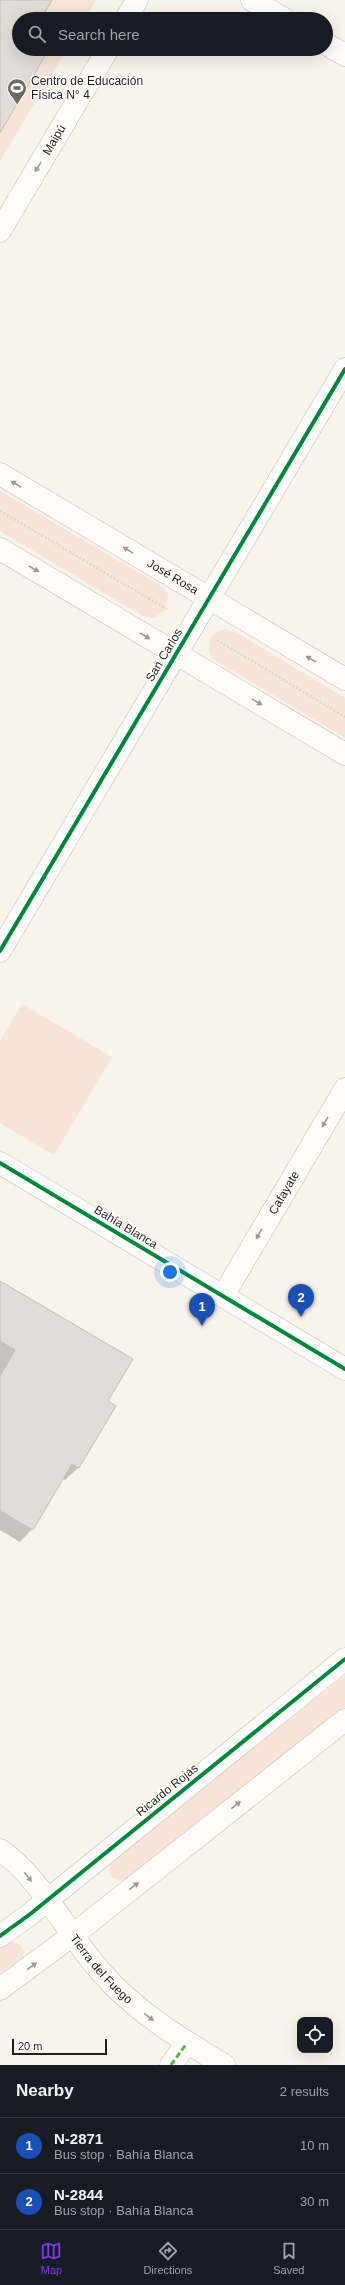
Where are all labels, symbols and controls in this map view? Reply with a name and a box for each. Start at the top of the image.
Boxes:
search box [12,12,333,56]
icon: search [26,23,48,45]
text: Search here [58,26,140,43]
place label: Centro de Educación Física N° 4 [31,74,143,102]
sports icon: Centro de Educación Física N° 4 [6,77,28,105]
street label: Maipú [40,122,68,157]
one-way arrow [35,161,42,173]
one-way arrow [10,480,22,487]
one-way arrow [123,546,133,554]
street label: José Rosa [145,556,201,597]
one-way arrow [28,566,40,573]
street label: San Carlos [143,626,185,684]
one-way arrow [139,632,151,639]
one-way arrow [306,656,317,663]
one-way arrow [251,698,263,705]
one-way arrow [322,1116,329,1128]
street label: Cafayate [266,1168,302,1217]
street label: Bahía Blanca [92,1203,160,1252]
one-way arrow [256,1228,263,1240]
your location [160,1262,180,1282]
pin: 2 [288,1284,314,1317]
pin: 1 [189,1293,215,1326]
street label: Ricardo Rojas [133,1761,201,1819]
one-way arrow [230,1801,241,1810]
one-way arrow [24,1871,33,1882]
one-way arrow [128,1882,139,1890]
street label: Tierra del Fuego [67,1932,136,2007]
one-way arrow [26,1962,37,1971]
one-way arrow [144,2013,155,2022]
map controls [297,2017,333,2053]
button: locate [297,2017,333,2053]
scale bar [12,2037,107,2056]
text: 20 m [18,2040,42,2052]
text: Nearby [16,2081,74,2100]
text: 2 results [280,2084,329,2099]
text: N-2871 [54,2130,103,2147]
text: 1 [25,2138,33,2153]
text: 10 m [300,2138,329,2153]
text: Bus stop · Bahía Blanca [54,2147,193,2162]
text: N-2844 [54,2186,103,2203]
text: 2 [25,2194,33,2209]
text: 30 m [300,2194,329,2209]
text: Bus stop · Bahía Blanca [54,2203,193,2218]
tab: Map [40,2240,62,2276]
tab: Directions [143,2240,192,2276]
tab: Saved [273,2240,304,2276]

